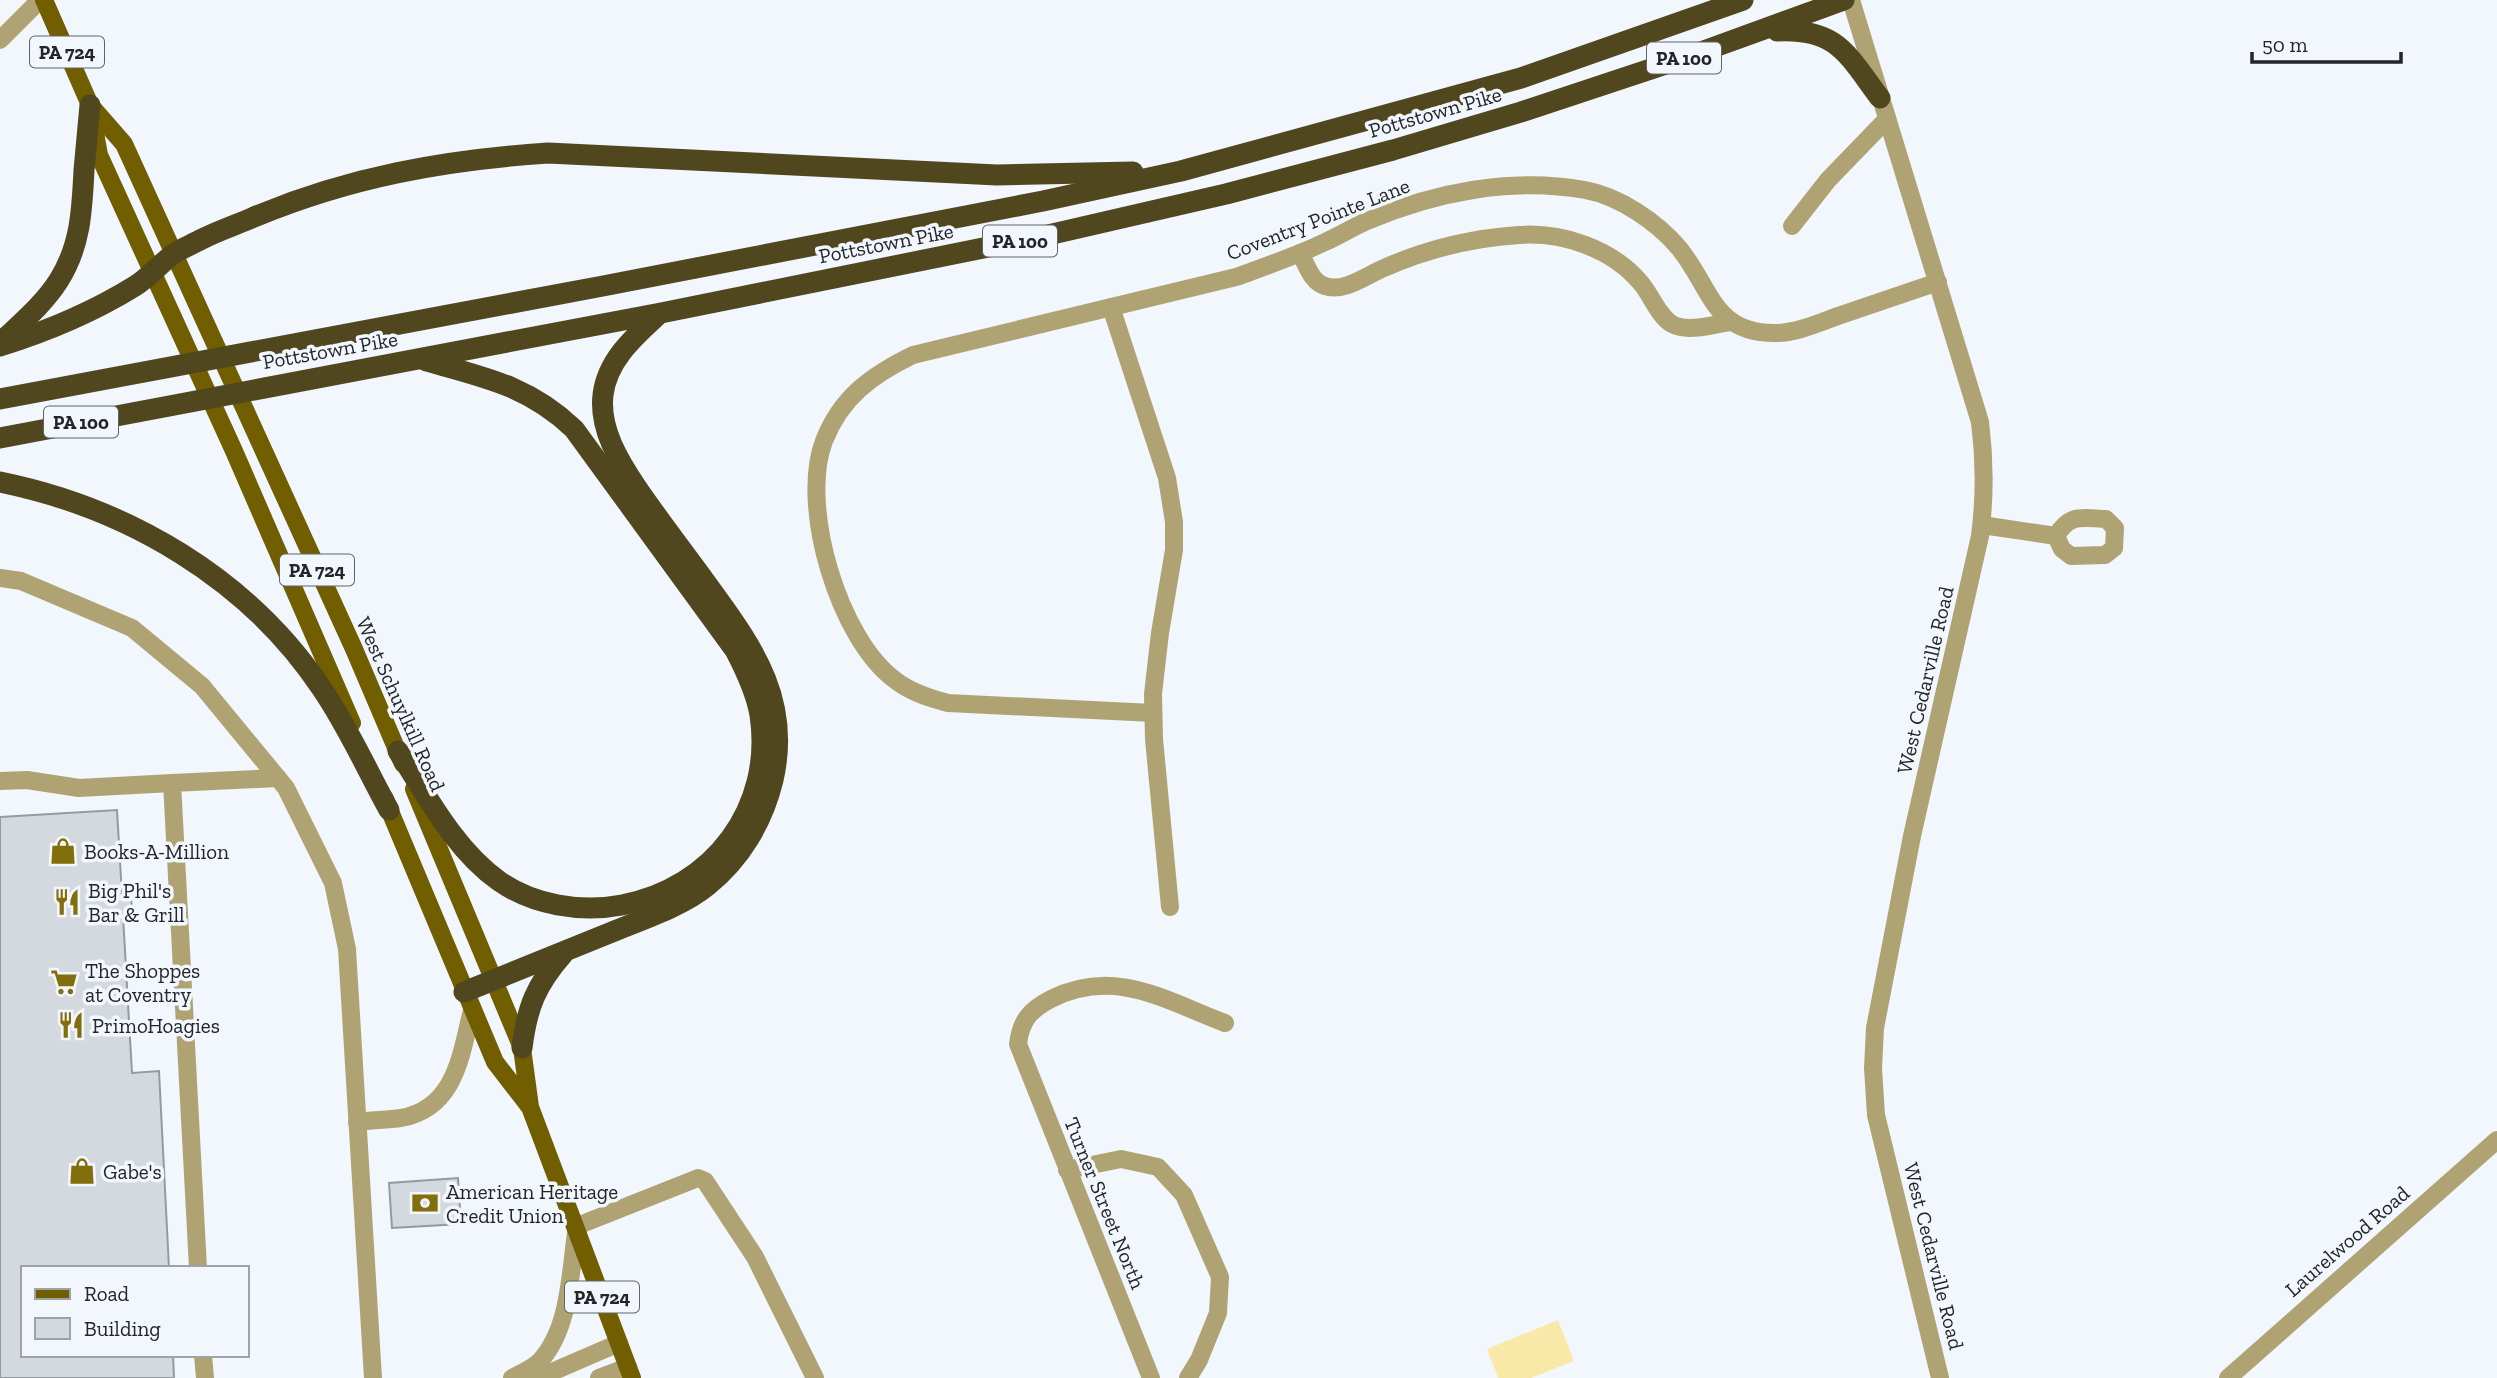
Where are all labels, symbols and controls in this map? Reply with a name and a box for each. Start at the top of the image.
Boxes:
scale bar [2252,21,2401,65]
text: 50 m [2262,32,2308,57]
road number: PA 724 [30,36,104,68]
road number: PA 100 [1647,43,1721,74]
street label: Pottstown Pike [1366,81,1504,143]
street label: Coventry Pointe Lane [1223,173,1413,265]
street label: Pottstown Pike [816,218,956,268]
road number: PA 100 [983,226,1057,256]
street label: Pottstown Pike [260,326,400,374]
road number: PA 100 [44,406,118,438]
road number: PA 724 [280,554,354,586]
street label: West Cedarville Road [1891,583,1959,776]
street label: West Schuylkill Road [351,613,451,796]
shop icon: Books-A-Million [48,836,78,866]
place label: Books-A-Million [84,839,229,864]
place label: Big Phil's Bar & Grill [88,878,185,927]
restaurant icon: Big Phil's Bar & Grill [52,887,82,917]
place label: The Shoppes at Coventry [85,958,200,1007]
supermarket icon: The Shoppes at Coventry [49,967,79,997]
restaurant icon: PrimoHoagies [56,1010,86,1040]
place label: PrimoHoagies [92,1013,220,1038]
street label: Turner Street North [1059,1113,1151,1293]
shop icon: Gabe's [67,1156,97,1186]
place label: Gabe's [103,1159,162,1184]
street label: West Cedarville Road [1899,1160,1969,1352]
place label: American Heritage Credit Union [446,1179,618,1228]
street label: Laurelwood Road [2280,1180,2415,1302]
bank icon: American Heritage Credit Union [410,1188,440,1218]
legend [21,1266,248,1357]
text: Road [84,1281,130,1306]
road number: PA 724 [565,1282,639,1312]
text: Building [84,1316,161,1341]

